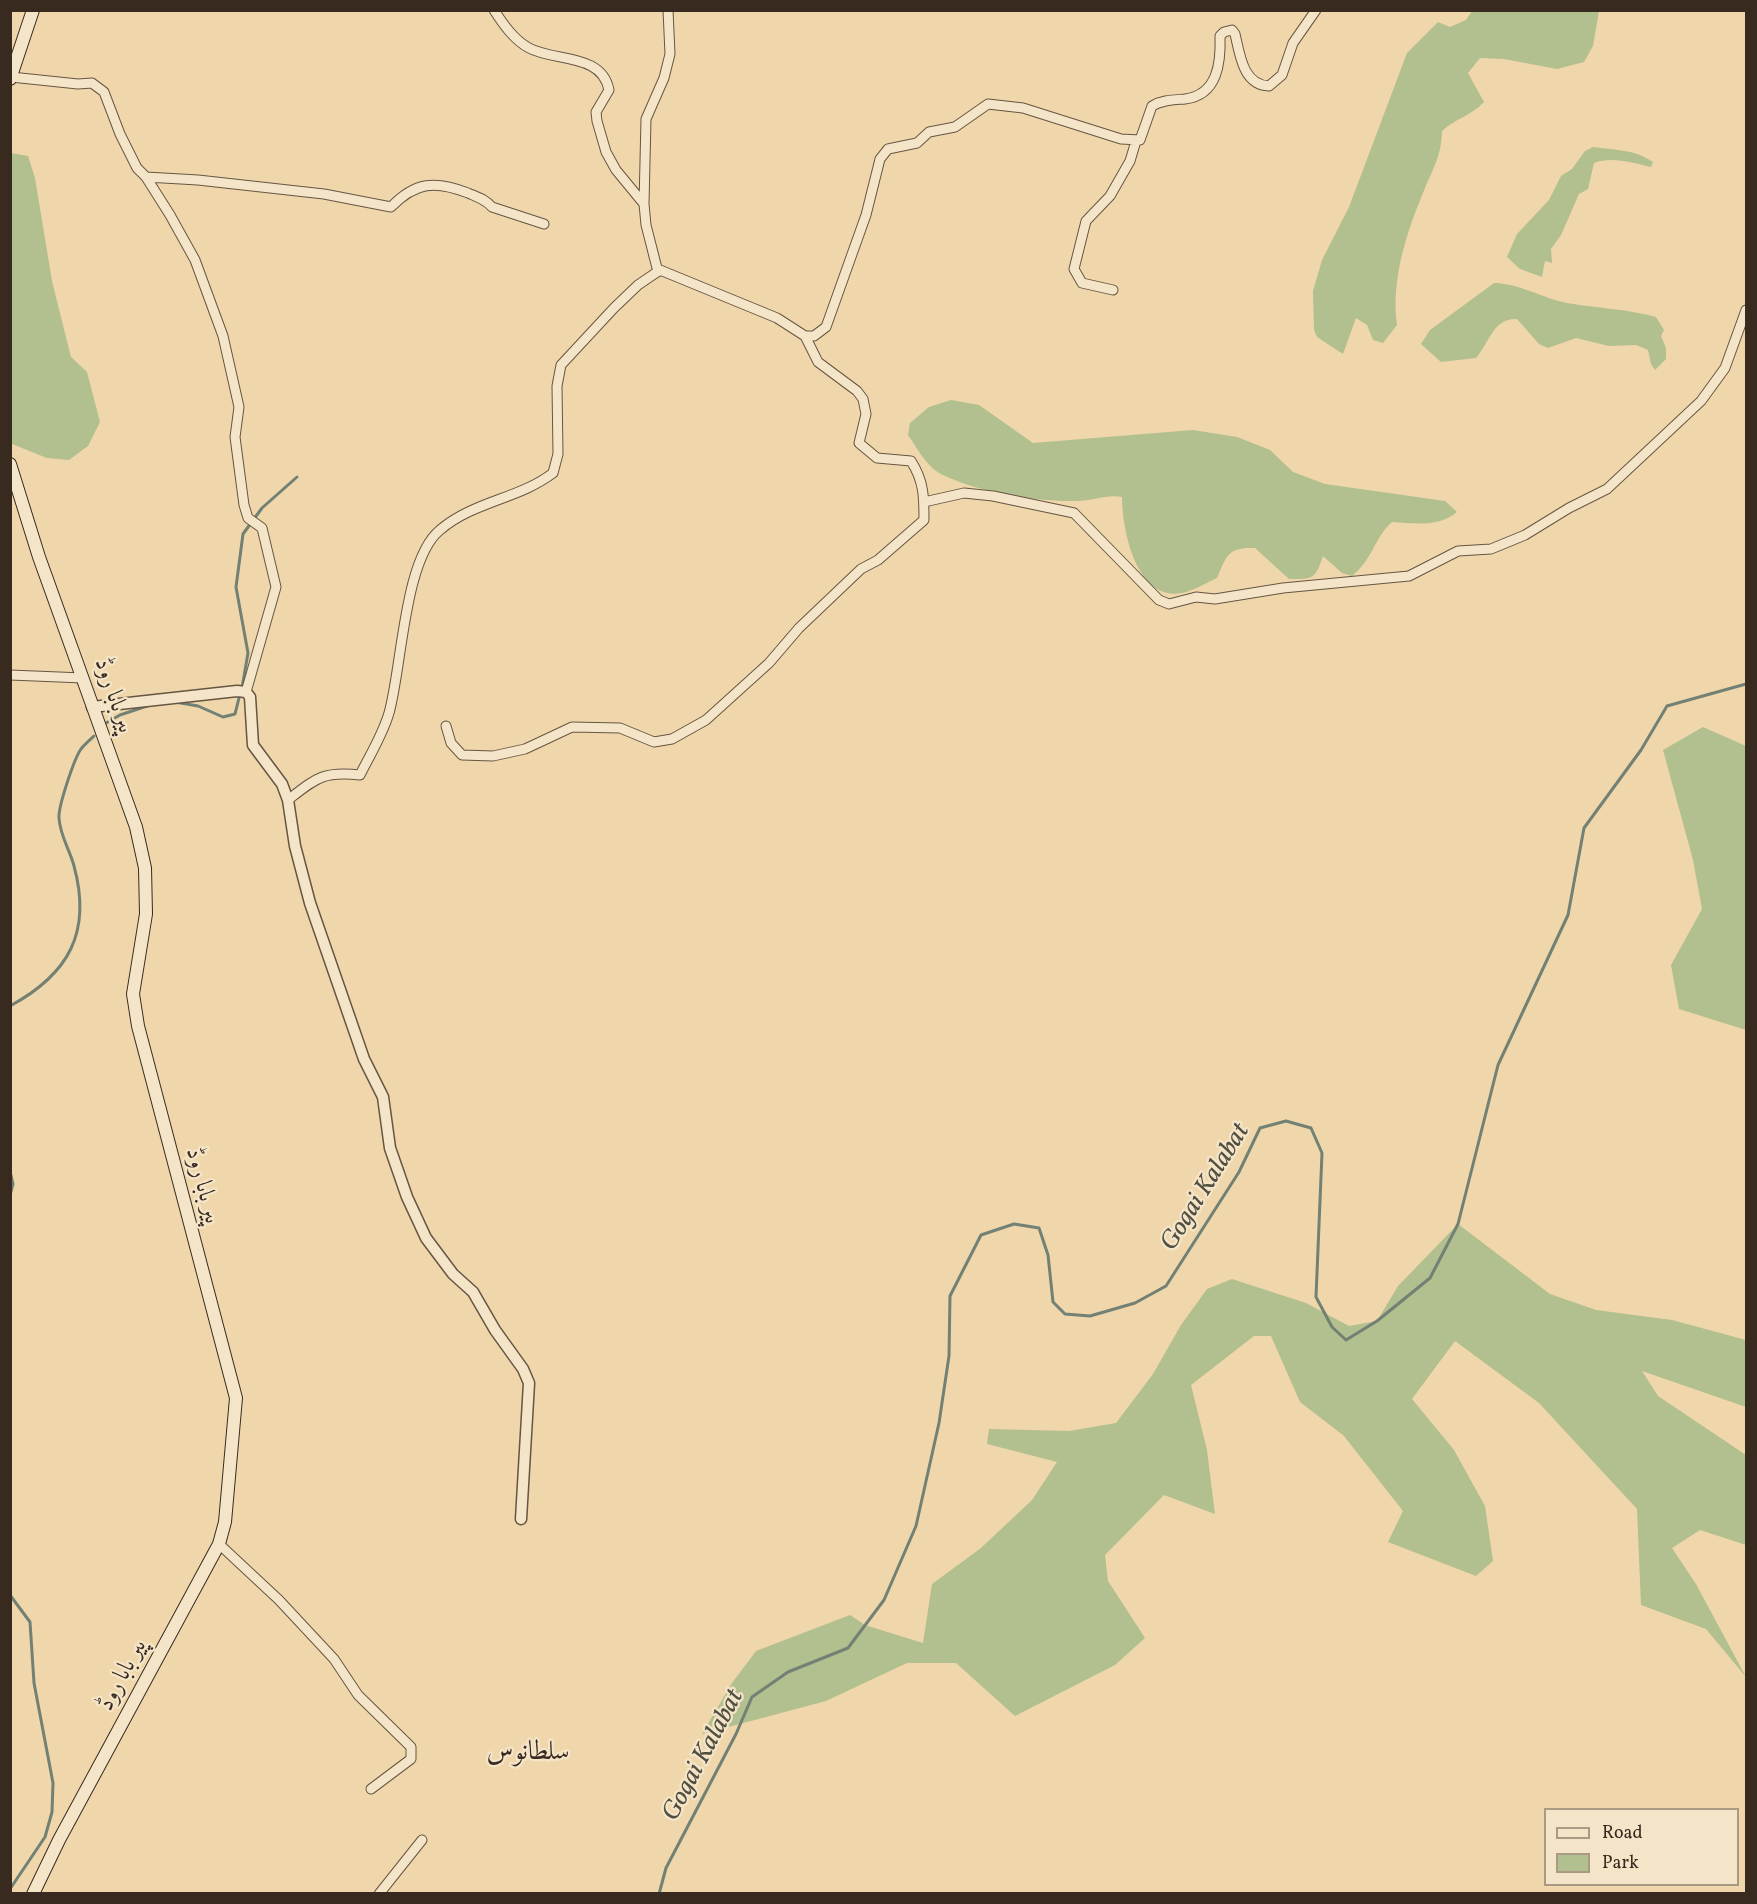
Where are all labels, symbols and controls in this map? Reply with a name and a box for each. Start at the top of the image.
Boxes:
street label: پیر بابا روڈ [86,655,138,737]
water label: Gogai Kalabat [1156,1119,1258,1257]
street label: پیر بابا روڈ [177,1145,225,1227]
street label: پیر بابا روڈ [93,1635,155,1717]
water label: Gogai Kalabat [657,1685,753,1827]
district label: سلطانوس [487,1738,569,1770]
legend [1544,1808,1739,1886]
text: Road [1602,1821,1643,1846]
text: Park [1602,1851,1639,1876]

